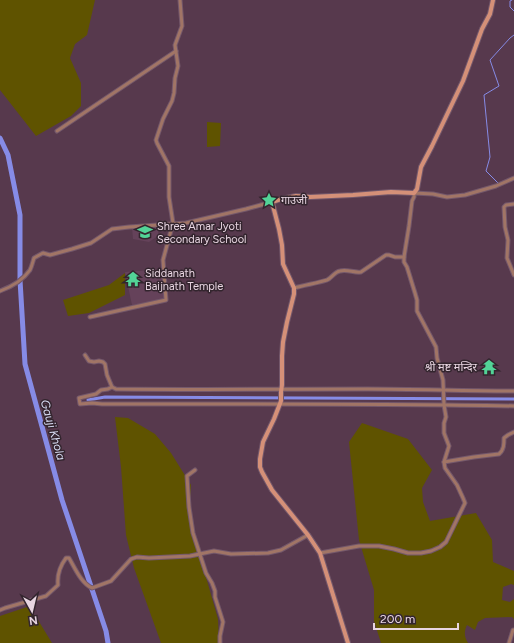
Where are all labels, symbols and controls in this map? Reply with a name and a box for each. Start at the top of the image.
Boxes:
place icon: गाउजी [260,191,278,209]
place label: गाउजी [281,194,307,207]
place label: Shree Amar Jyoti Secondary School [157,220,247,246]
school or university icon: Shree Amar Jyoti Secondary School [136,223,154,241]
place label: Siddanath Baijnath Temple [145,267,223,293]
temple icon: Siddanath Baijnath Temple [124,270,142,288]
temple icon: श्री मष्ट मन्दिर [480,358,498,376]
place label: श्री मष्ट मन्दिर [425,361,477,374]
water label: Gauji Khola [38,398,68,462]
north arrow [12,591,52,631]
scale bar [374,605,458,631]
text: 200 m [380,612,415,626]
text: N [28,613,38,627]

